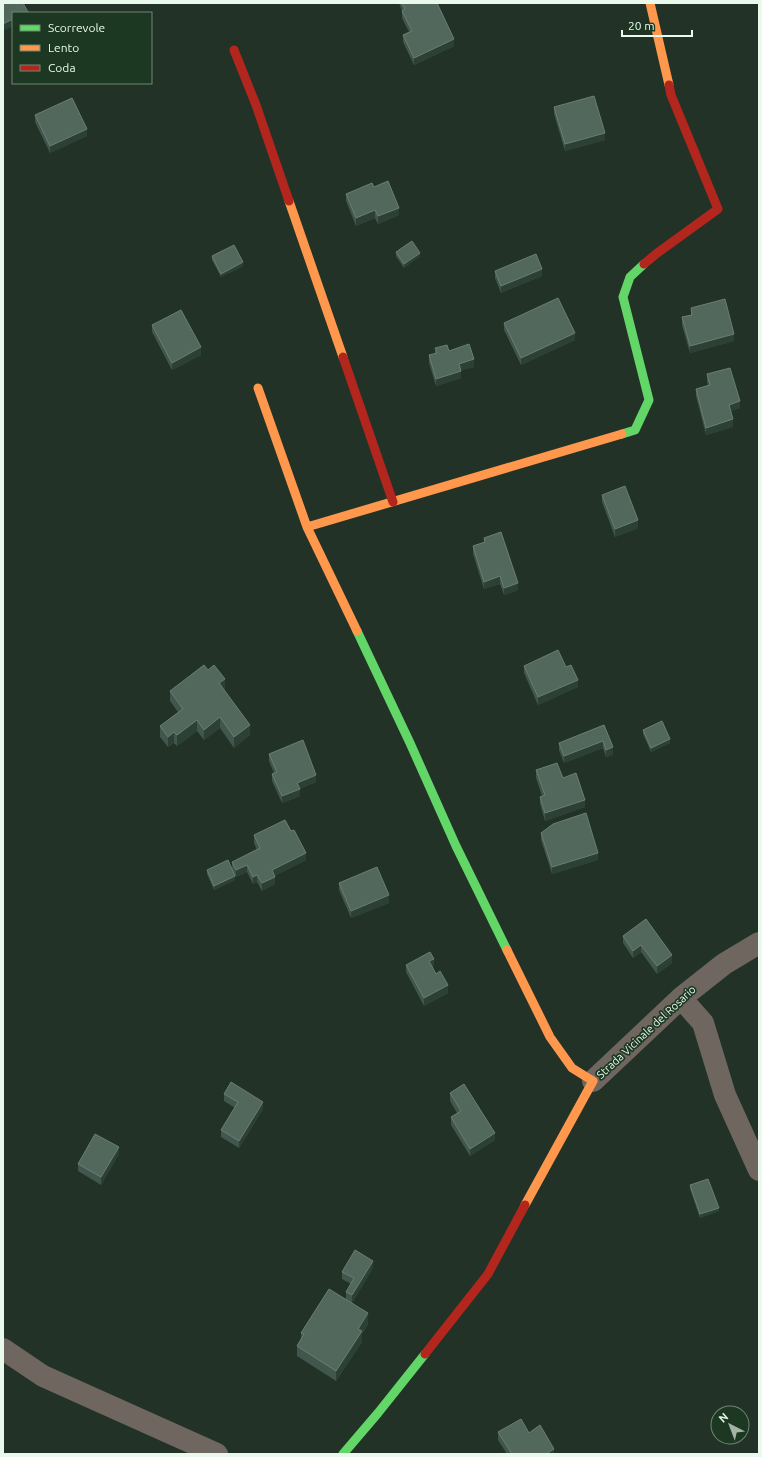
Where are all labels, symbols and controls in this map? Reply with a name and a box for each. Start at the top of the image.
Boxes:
legend [12,12,152,84]
scale bar [622,12,692,38]
text: 20 m [628,19,655,32]
text: Scorrevole [48,21,105,34]
text: Lento [48,41,79,54]
text: Coda [48,61,76,74]
street label: Strada Vicinale del Rosario [594,983,698,1081]
north arrow [710,1405,750,1445]
text: N [716,1410,730,1425]

